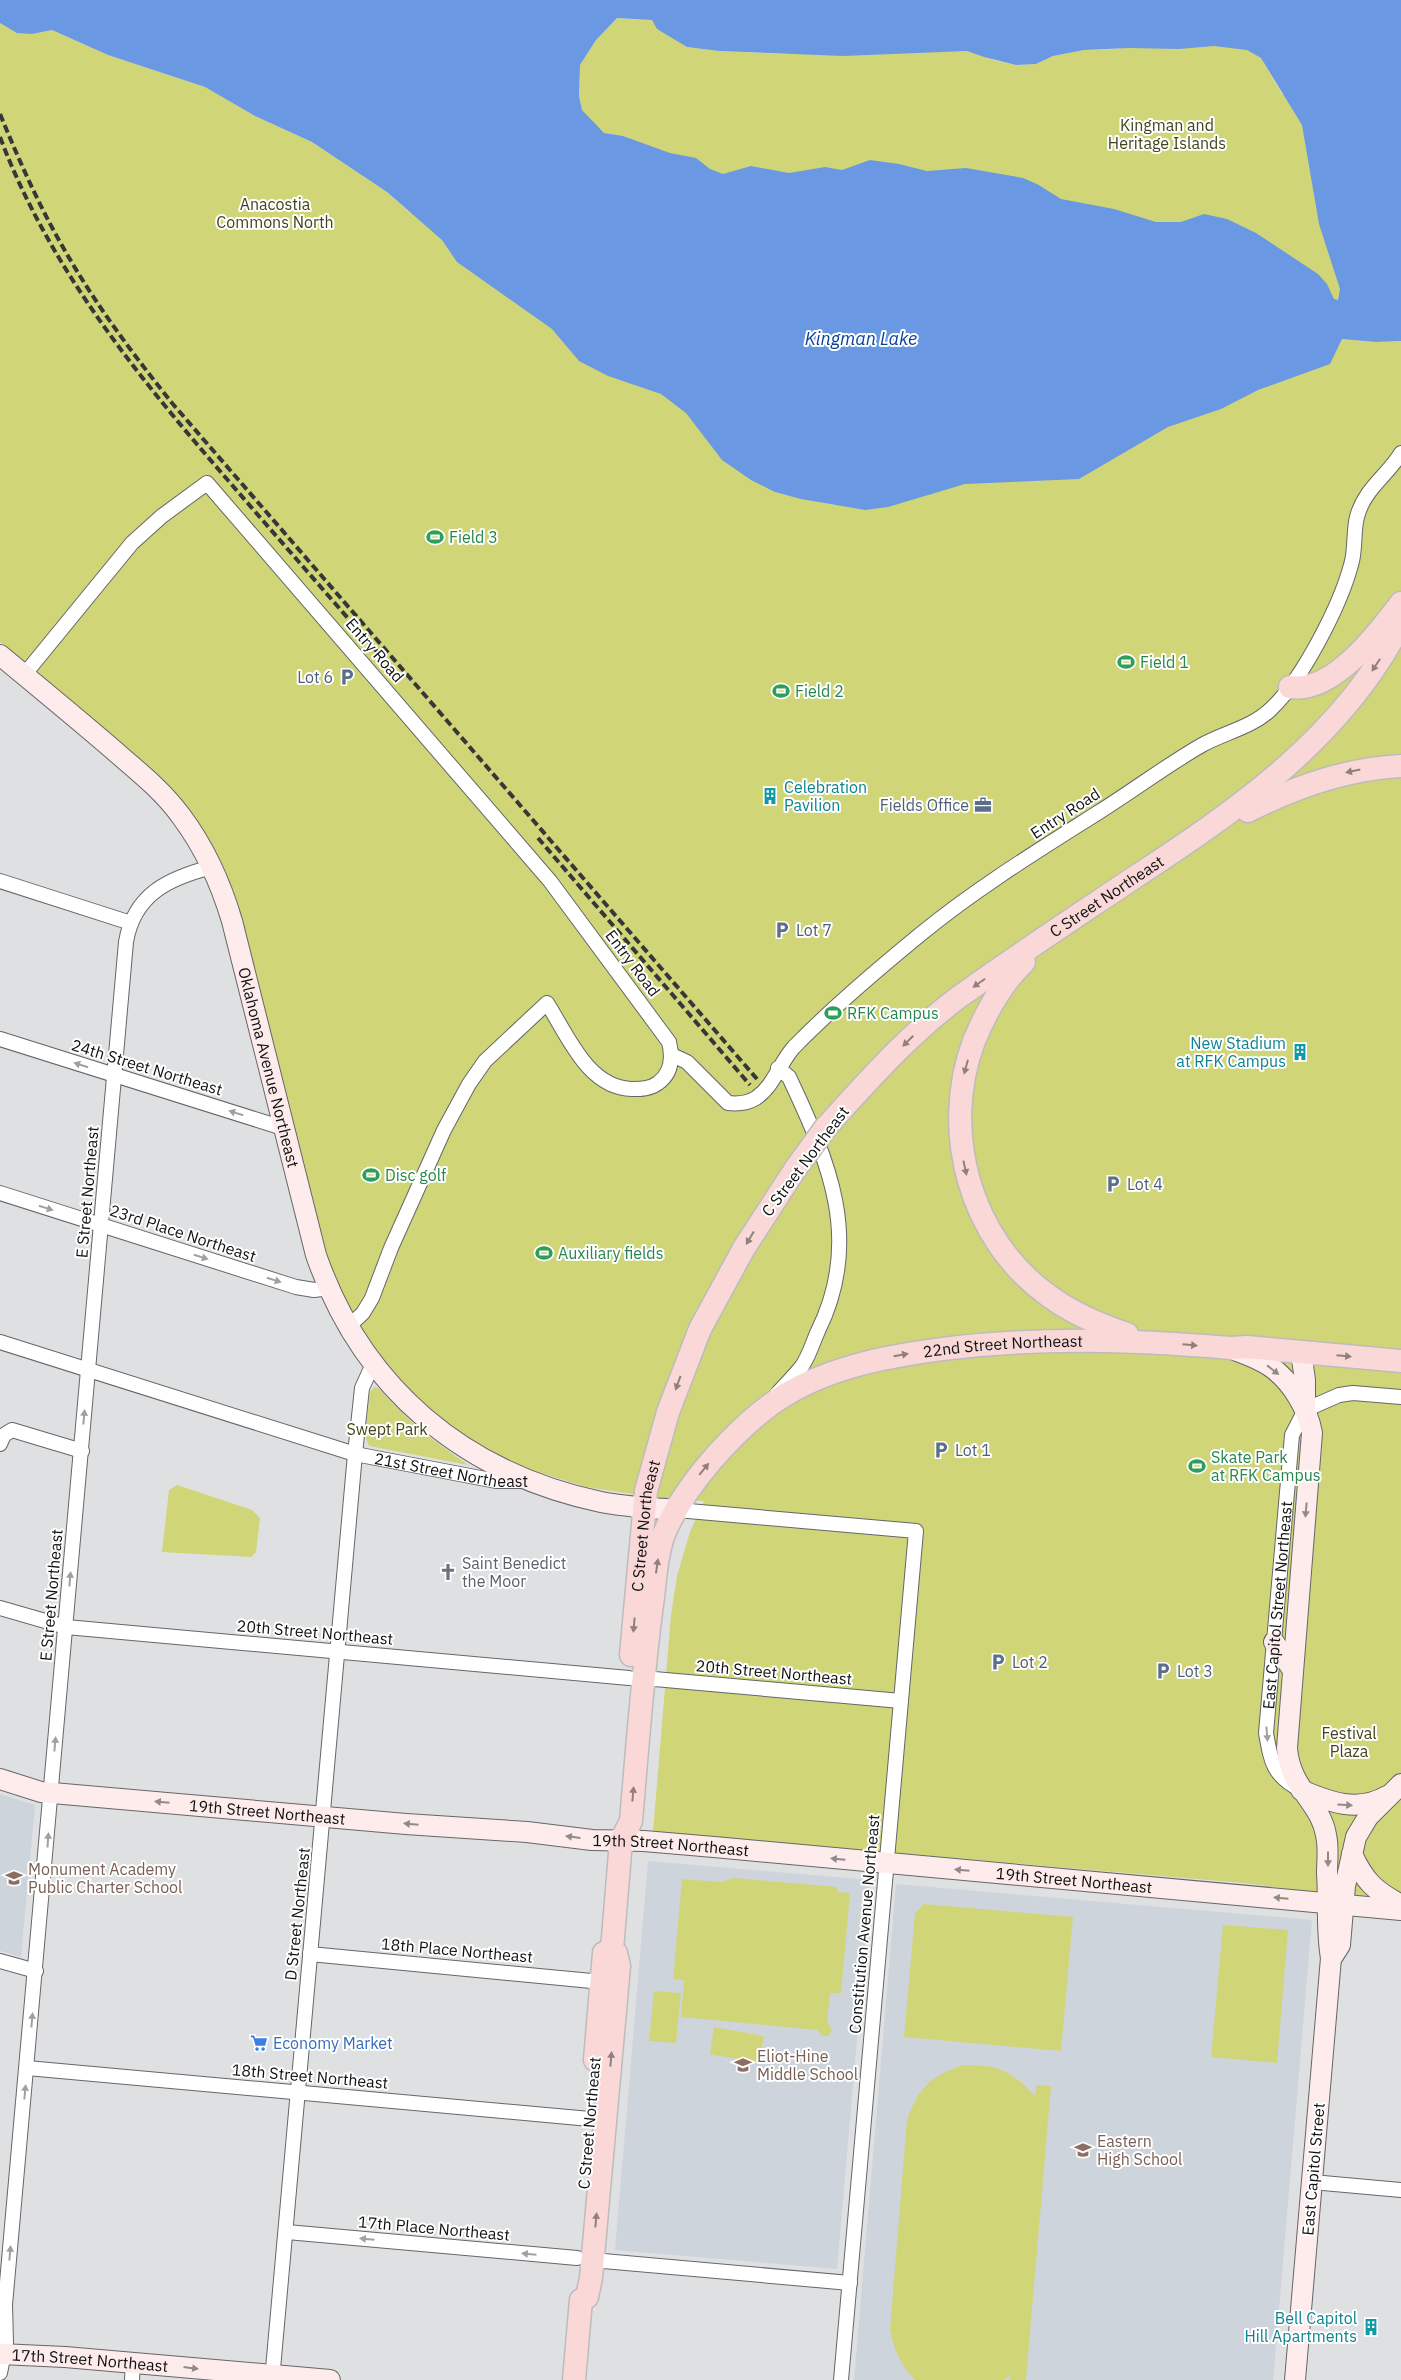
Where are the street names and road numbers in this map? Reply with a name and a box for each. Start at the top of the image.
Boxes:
street label: Entry Road [342,614,408,686]
street label: Entry Road [1027,783,1103,843]
street label: C Street Northeast [1046,851,1167,941]
street label: Entry Road [601,926,665,1000]
street label: Oklahoma Avenue Northeast [234,965,304,1170]
street label: 24th Street Northeast [69,1035,225,1099]
street label: C Street Northeast [757,1102,853,1220]
street label: E Street Northeast [71,1125,103,1259]
street label: 23rd Place Northeast [107,1200,259,1266]
street label: 22nd Street Northeast [921,1331,1083,1362]
street label: 21st Street Northeast [373,1448,528,1491]
street label: C Street Northeast [627,1458,664,1593]
street label: East Capitol Street Northeast [1258,1500,1296,1710]
street label: E Street Northeast [35,1528,67,1662]
street label: 20th Street Northeast [236,1615,394,1649]
street label: 20th Street Northeast [695,1655,853,1689]
street label: 19th Street Northeast [188,1795,346,1829]
street label: Constitution Avenue Northeast [844,1813,884,2035]
street label: 19th Street Northeast [592,1830,750,1860]
street label: D Street Northeast [280,1846,314,1982]
street label: 19th Street Northeast [995,1863,1153,1897]
street label: 18th Place Northeast [380,1933,534,1967]
street label: C Street Northeast [573,2056,605,2190]
street label: 18th Street Northeast [231,2059,389,2093]
street label: East Capitol Street [1297,2102,1329,2236]
street label: 17th Place Northeast [357,2211,511,2245]
street label: 17th Street Northeast [11,2345,169,2376]

